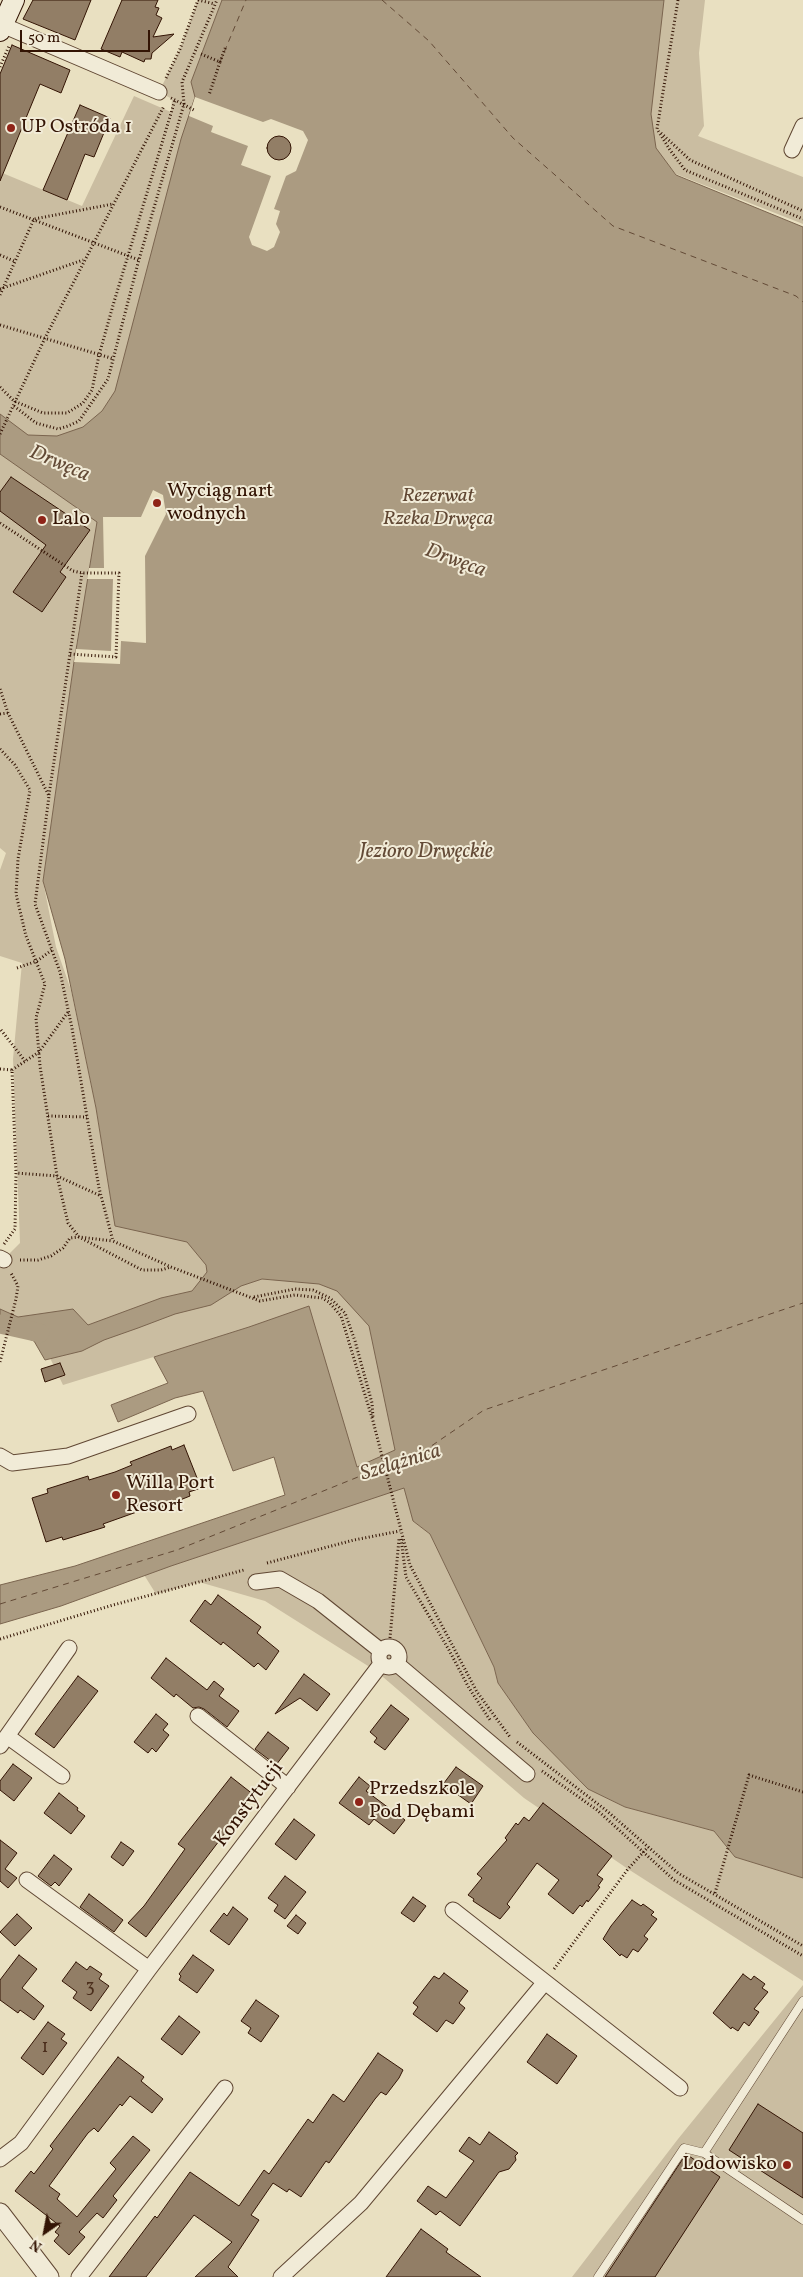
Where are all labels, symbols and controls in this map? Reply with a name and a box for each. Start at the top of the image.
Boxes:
scale bar [22,20,152,52]
text: 50 m [28,28,60,49]
place label: UP Ostróda 1 [21,116,132,140]
marker: UP Ostróda 1 [5,122,17,134]
water label: Drwęca [25,441,93,489]
place label: Wyciąg nart wodnych [167,480,273,527]
park label: Rezerwat Rzeka Drwęca [383,485,493,532]
marker: Wyciąg nart wodnych [151,497,163,509]
place label: Lalo [52,508,90,532]
marker: Lalo [36,514,48,526]
water label: Drwęca [421,539,489,585]
water label: Jezioro Drwęckie [359,840,493,866]
water label: Szelążnica [358,1440,444,1488]
place label: Willa Port Resort [126,1472,215,1519]
marker: Willa Port Resort [110,1489,122,1501]
street label: Konstytucji [210,1758,290,1852]
place label: Przedszkole Pod Dębami [369,1778,475,1825]
marker: Przedszkole Pod Dębami [353,1796,365,1808]
house number: 3 [85,1978,95,2000]
house number: 1 [42,2038,48,2060]
place label: Lodowisko [682,2153,777,2177]
marker: Lodowisko [781,2159,793,2171]
north arrow [20,2207,70,2257]
text: N [27,2234,46,2256]

